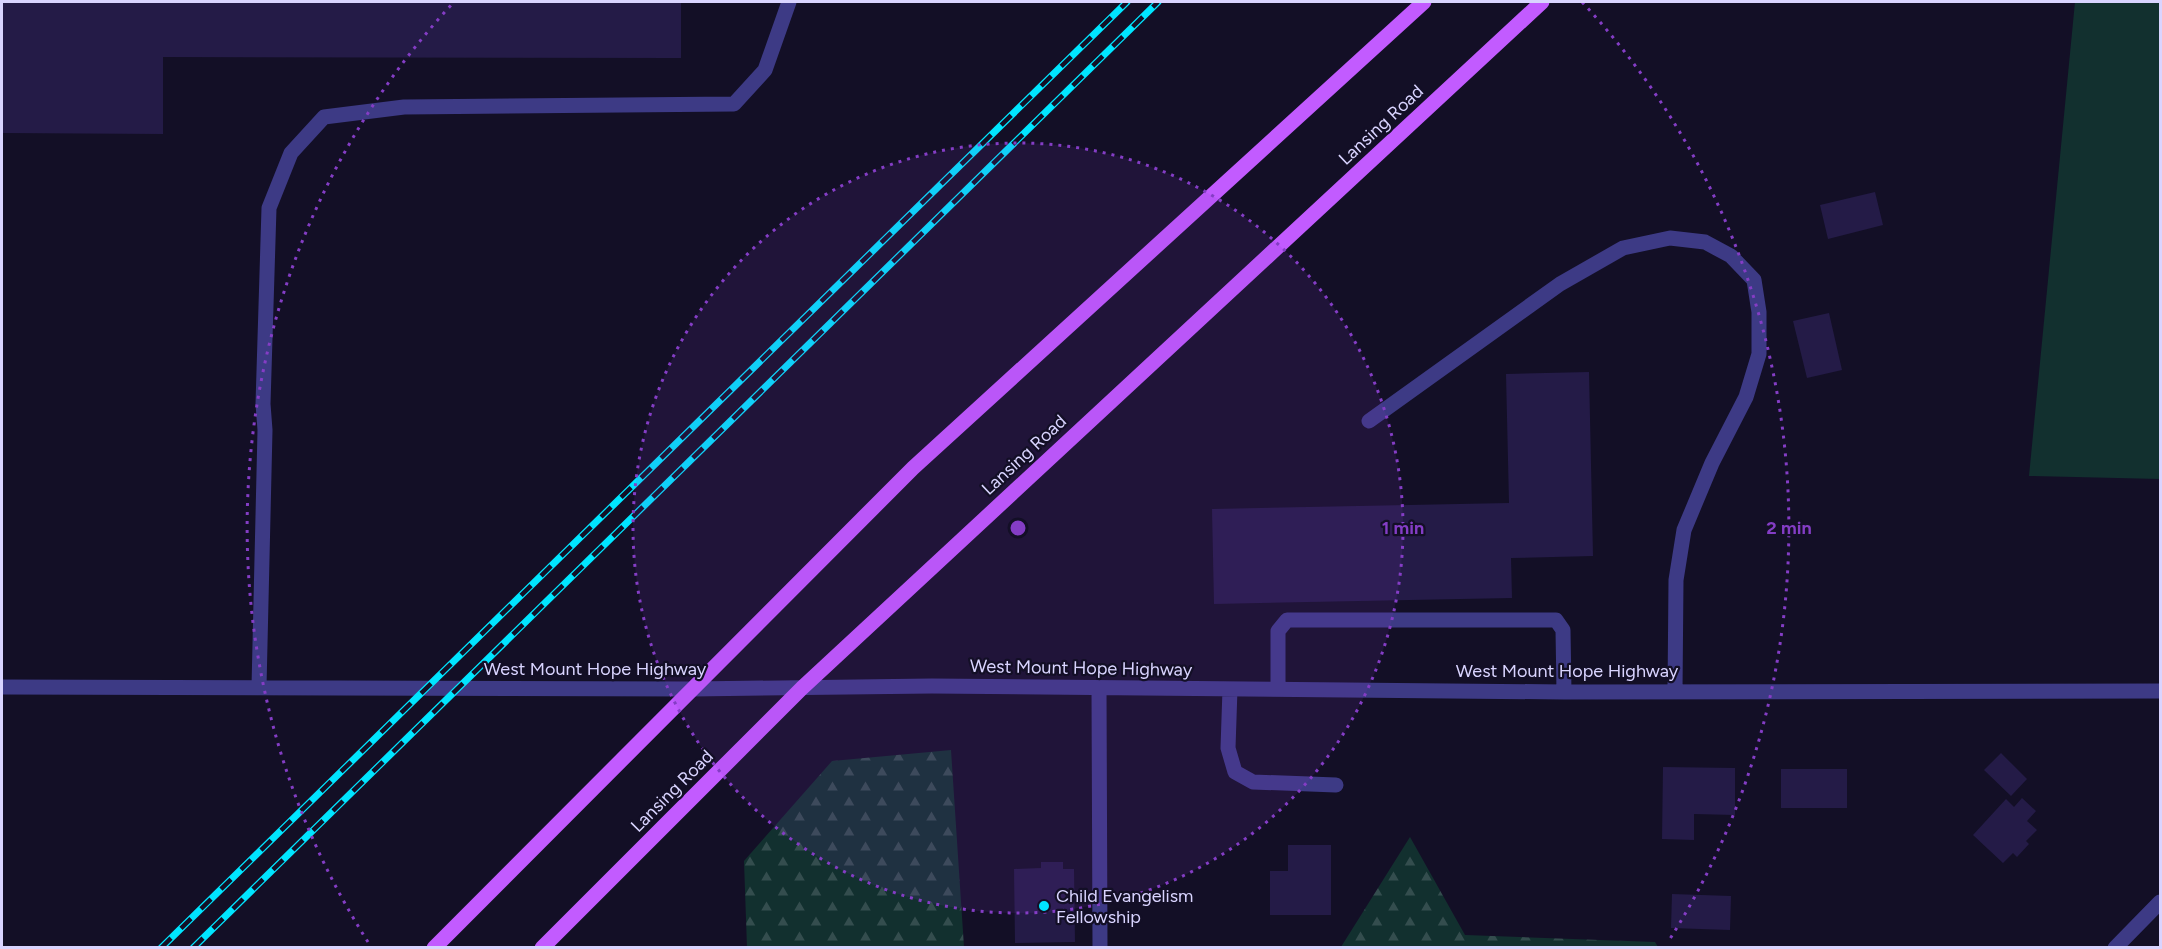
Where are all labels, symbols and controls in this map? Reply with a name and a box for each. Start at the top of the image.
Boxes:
street label: Lansing Road [1334,80,1428,170]
street label: Lansing Road [977,410,1071,500]
text: 1 min [1382,517,1424,539]
text: 2 min [1766,517,1812,539]
centre of rings [1008,518,1028,538]
street label: West Mount Hope Highway [970,655,1193,681]
street label: West Mount Hope Highway [484,658,707,680]
street label: West Mount Hope Highway [1456,660,1679,682]
street label: Lansing Road [626,745,718,837]
place label: Child Evangelism Fellowship [1056,885,1193,928]
marker: Child Evangelism Fellowship [1037,899,1051,913]

